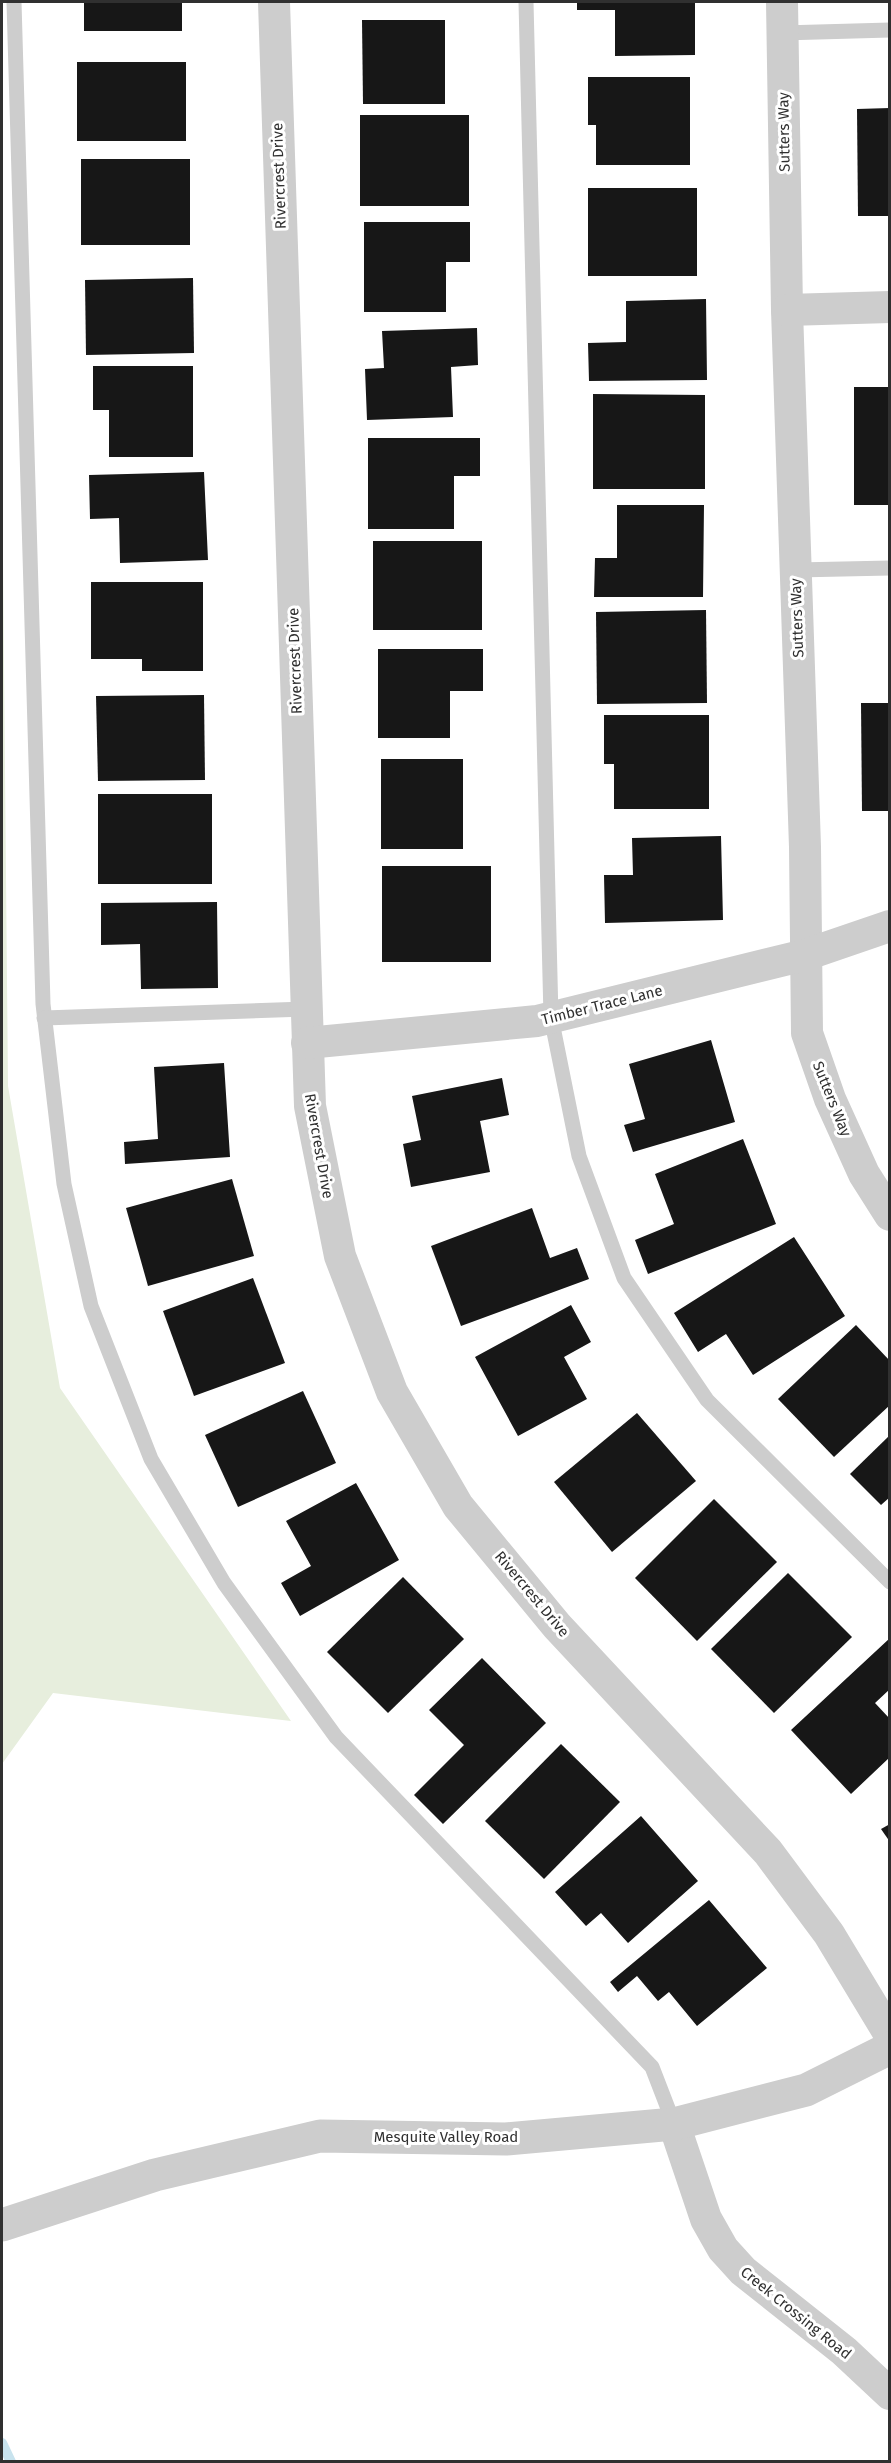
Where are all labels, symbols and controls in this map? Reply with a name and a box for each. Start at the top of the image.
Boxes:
street label: Sutters Way [774,91,794,172]
street label: Rivercrest Drive [268,123,290,229]
street label: Sutters Way [787,577,807,658]
street label: Rivercrest Drive [284,608,306,714]
street label: Timber Trace Lane [540,981,664,1029]
street label: Sutters Way [809,1059,855,1140]
street label: Rivercrest Drive [301,1092,337,1200]
street label: Rivercrest Drive [491,1547,573,1641]
street label: Mesquite Valley Road [374,2128,518,2146]
street label: Creek Crossing Road [737,2263,855,2363]

